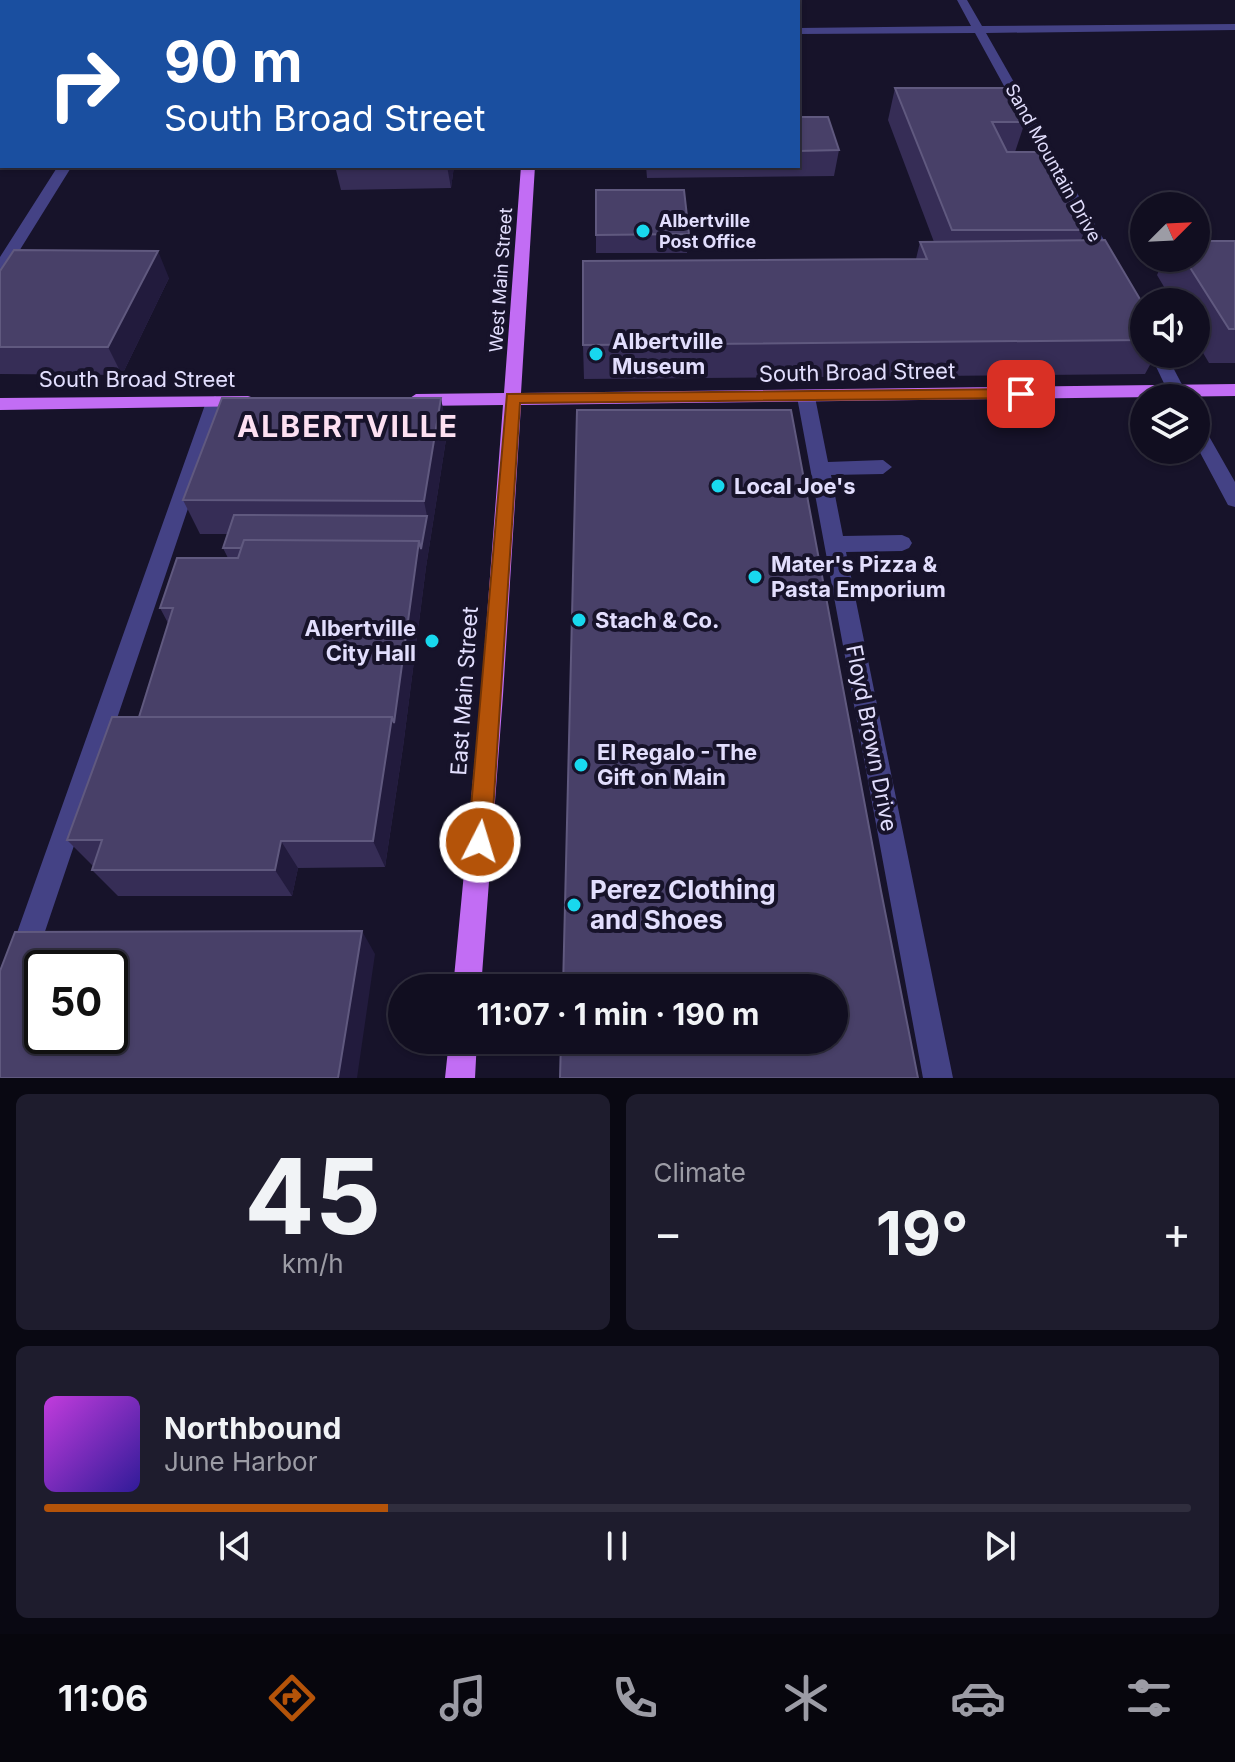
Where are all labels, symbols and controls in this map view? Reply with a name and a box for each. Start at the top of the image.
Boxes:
text: 90 m [164,28,303,96]
icon: right [32,32,136,136]
street label: Sand Mountain Drive [1001,80,1106,245]
text: South Broad Street [164,96,486,140]
north arrow [1130,192,1210,272]
map controls [1130,192,1210,464]
street label: West Main Street [485,207,516,353]
place label: Albertville Post Office [659,210,757,252]
marker: Albertville Post Office [634,222,652,240]
button: sound [1130,288,1210,368]
place label: Albertville Museum [612,328,723,379]
marker: Albertville Museum [587,345,605,363]
street label: South Broad Street [759,357,955,387]
pin [987,360,1055,428]
street label: South Broad Street [39,366,235,392]
icon: arrive [999,372,1043,416]
button: layers [1130,384,1210,464]
district label: ALBERTVILLE [237,408,459,444]
place label: Local Joe's [734,473,856,499]
marker: Local Joe's [709,477,727,495]
place label: Mater's Pizza & Pasta Emporium [771,551,946,602]
marker: Mater's Pizza & Pasta Emporium [746,568,764,586]
street label: East Main Street [445,606,483,776]
place label: Stach & Co. [595,607,719,633]
marker: Stach & Co. [570,611,588,629]
place label: Albertville City Hall [305,615,416,666]
marker: Albertville City Hall [423,632,441,650]
street label: Floyd Brown Drive [841,642,903,834]
place label: El Regalo - The Gift on Main [597,739,757,790]
marker: El Regalo - The Gift on Main [572,756,590,774]
position arrow [438,800,522,884]
place label: Perez Clothing and Shoes [590,874,776,935]
marker: Perez Clothing and Shoes [565,896,583,914]
speed limit sign: 50 [24,950,128,1054]
text: 11:07 · 1 min · 190 m [477,996,759,1032]
text: 45 [244,1133,381,1259]
text: Climate [654,1157,746,1188]
text: 19° [876,1197,968,1269]
text: − [654,1206,683,1260]
text: + [1162,1206,1191,1260]
text: km/h [282,1248,344,1279]
text: Northbound [164,1410,341,1446]
text: June Harbor [164,1446,317,1477]
icon: previous [213,1524,257,1568]
icon: pause [595,1524,639,1568]
icon: next [978,1524,1022,1568]
icon: directions [264,1670,320,1726]
icon: music [435,1670,491,1726]
icon: phone [607,1670,663,1726]
icon: climate [778,1670,834,1726]
icon: car [950,1670,1006,1726]
icon: filters [1121,1670,1177,1726]
text: 11:06 [58,1676,148,1720]

